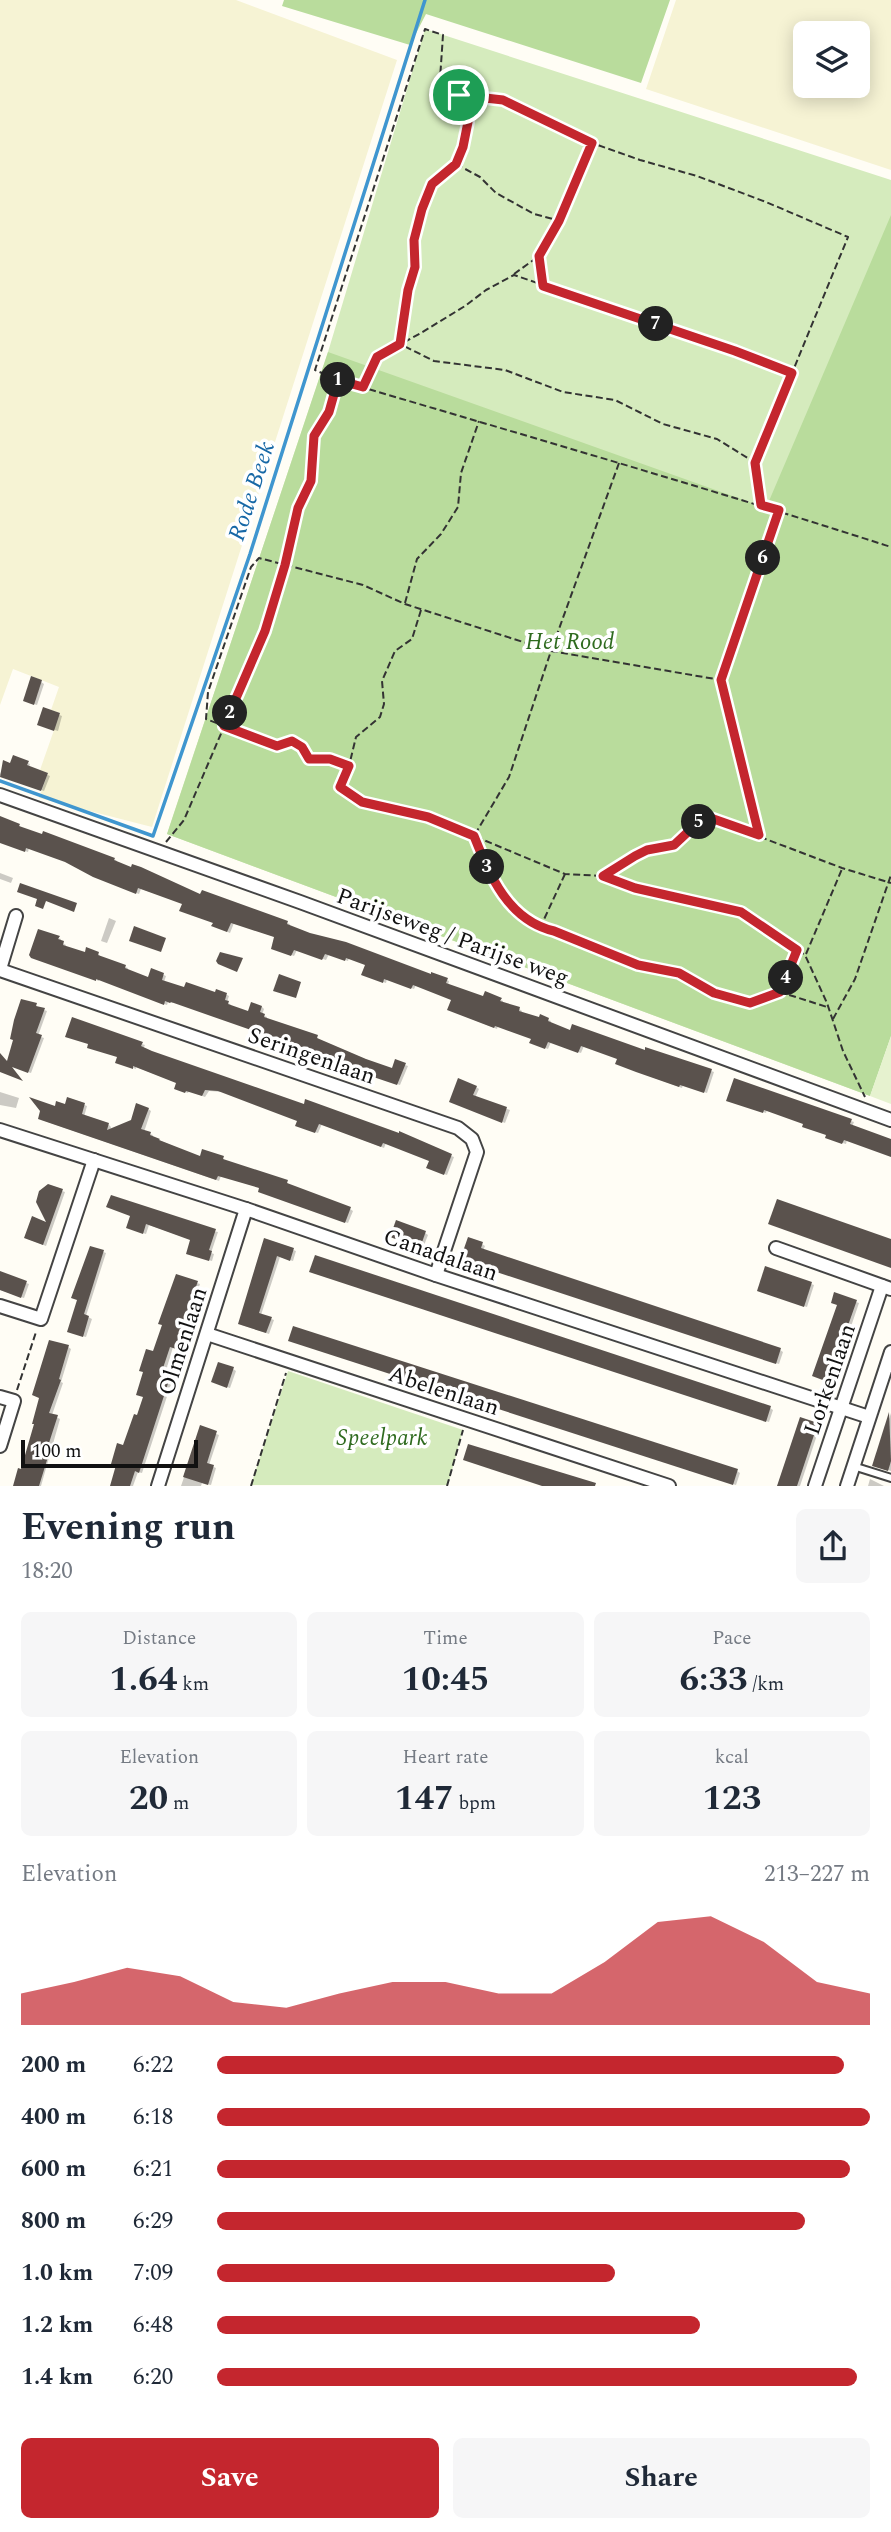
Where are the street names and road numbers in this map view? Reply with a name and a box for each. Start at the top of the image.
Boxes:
street label: Parijseweg / Parijse weg [331,879,574,996]
street label: Seringenlaan [243,1018,380,1095]
street label: Canadalaan [379,1219,503,1291]
street label: Olmenlaan [149,1283,217,1400]
street label: Lorkenlaan [795,1319,866,1440]
street label: Abelenlaan [384,1357,504,1426]

